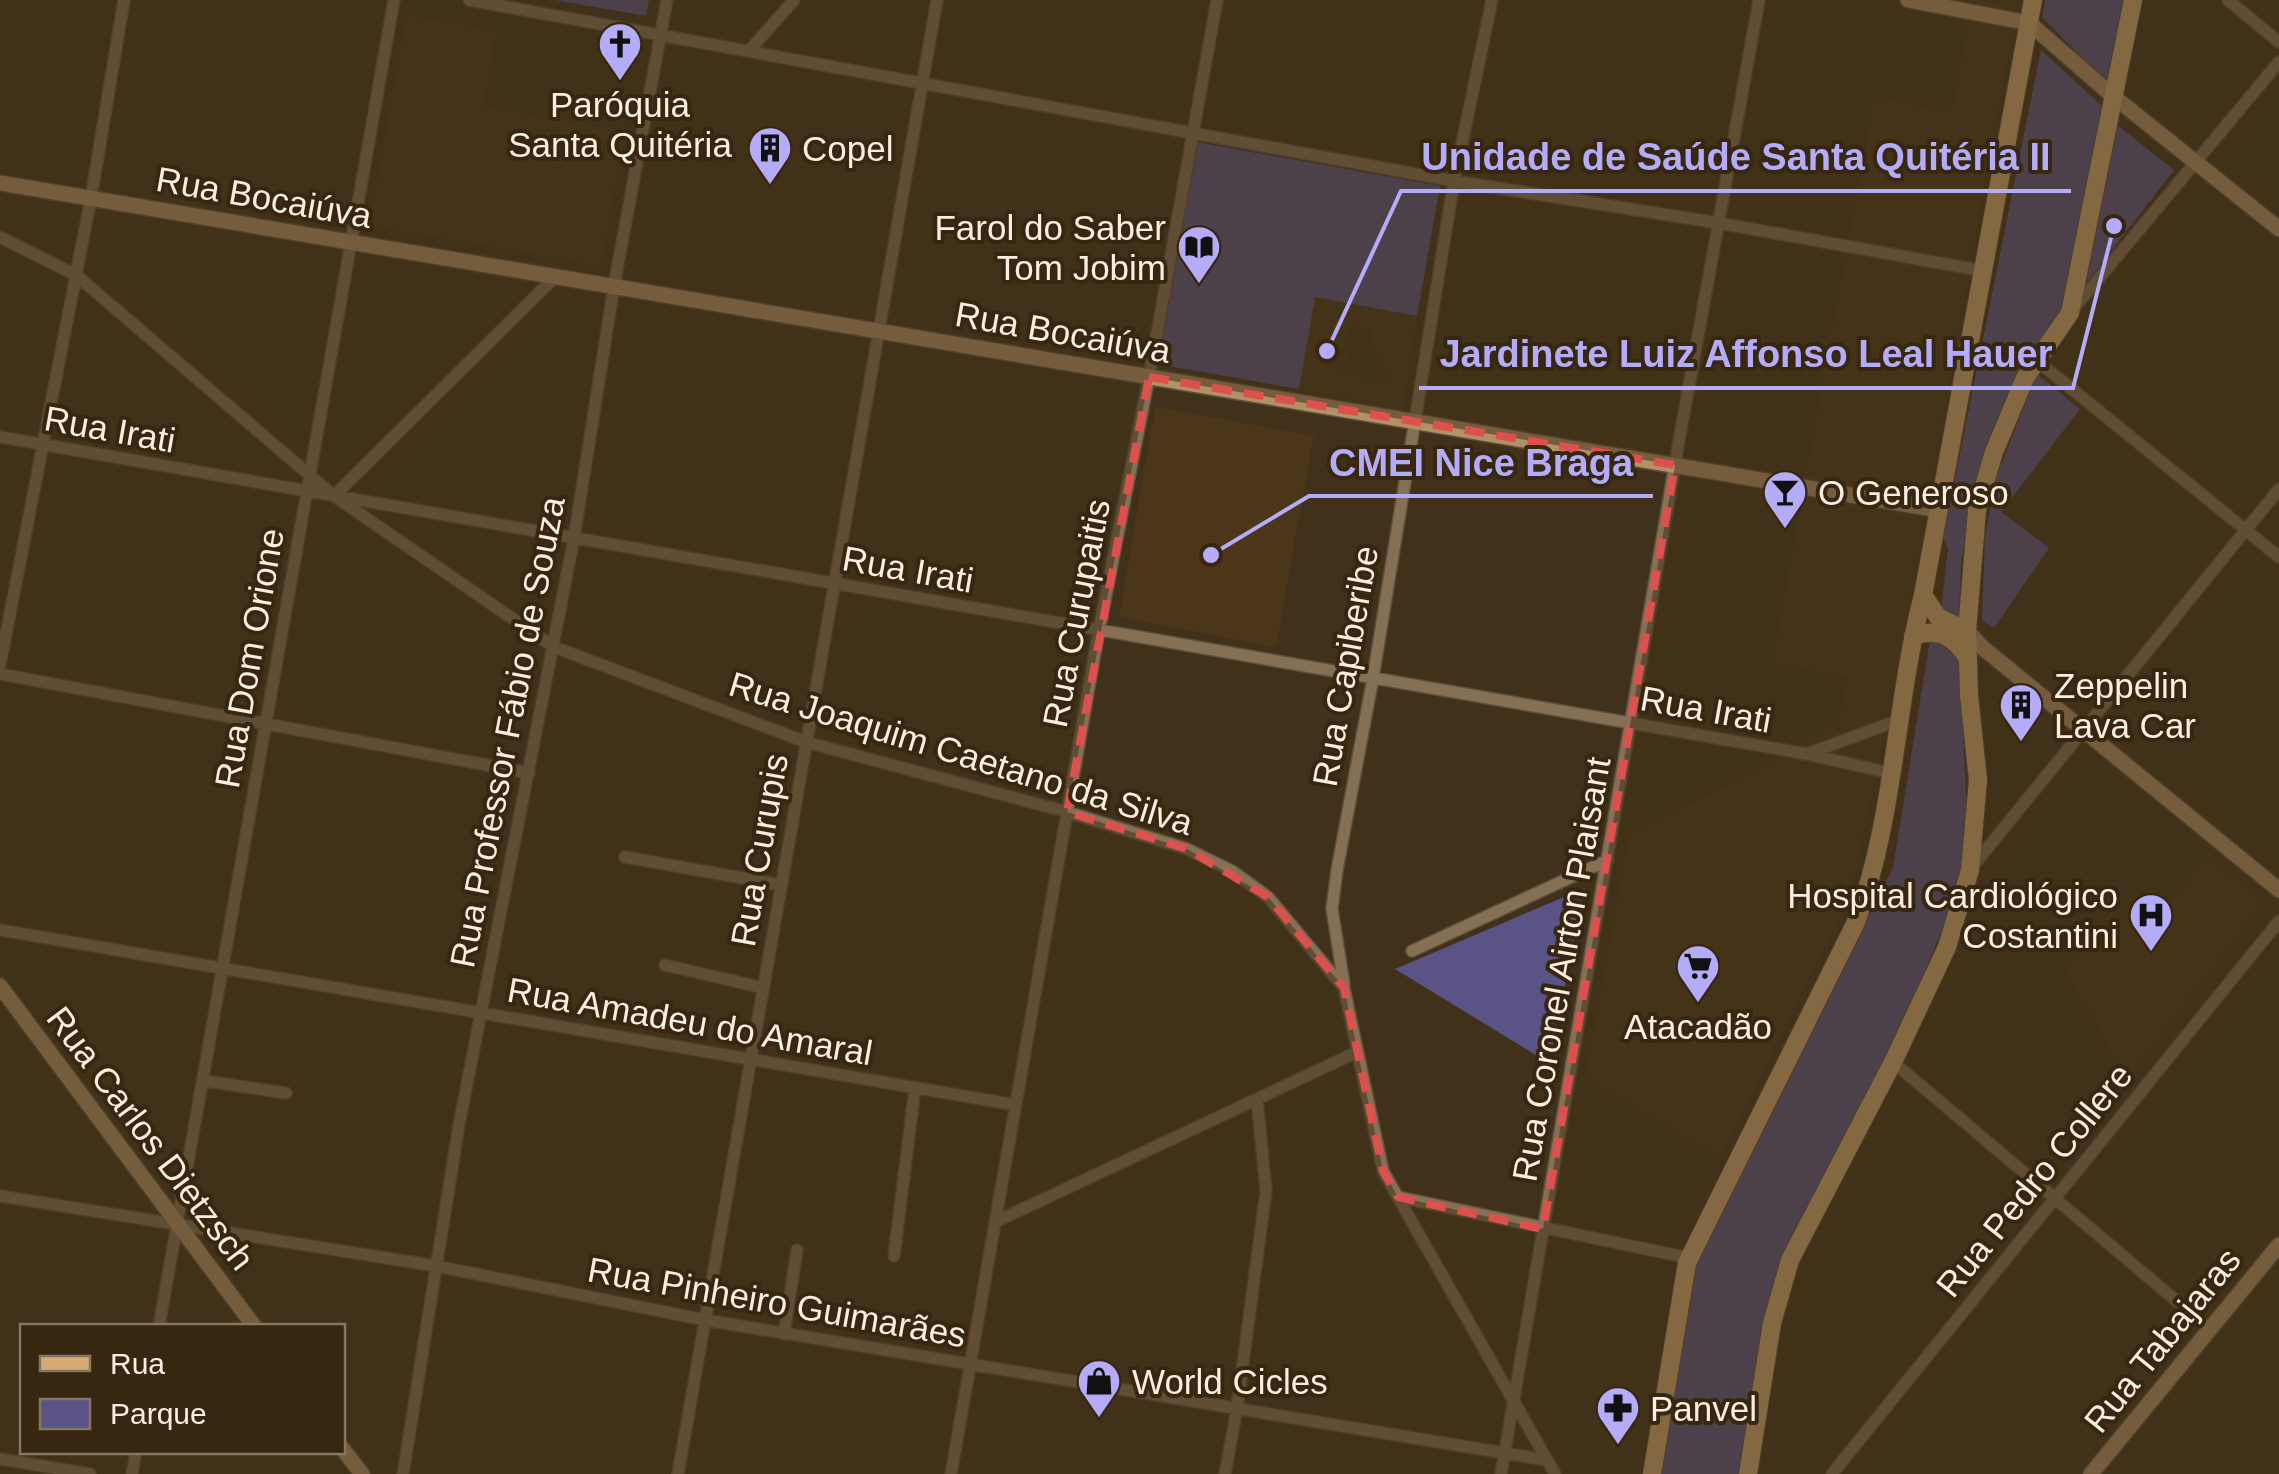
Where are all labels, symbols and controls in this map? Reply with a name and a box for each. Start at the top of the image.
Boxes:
church icon: Paróquia Santa Quitéria [597,21,643,82]
place label: Paróquia Santa Quitéria [508,85,732,164]
callout: Unidade de Saúde Santa Quitéria II [1401,123,2071,191]
building icon: Copel [747,125,793,186]
place label: Copel [802,129,893,168]
text: Unidade de Saúde Santa Quitéria II [1421,136,2051,178]
street label: Rua Bocaiúva [153,159,375,235]
place label: Farol do Saber Tom Jobim [934,208,1166,287]
library icon: Farol do Saber Tom Jobim [1176,224,1222,285]
street label: Rua Bocaiúva [952,294,1174,370]
callout: Jardinete Luiz Affonso Leal Hauer [1419,320,2073,388]
text: Jardinete Luiz Affonso Leal Hauer [1439,333,2053,375]
street label: Rua Irati [41,398,179,460]
callout: CMEI Nice Braga [1309,428,1653,496]
text: CMEI Nice Braga [1329,442,1634,484]
bar icon: O Generoso [1762,469,1808,530]
place label: O Generoso [1818,473,2009,512]
street label: Rua Professor Fábio de Souza [442,493,572,971]
street label: Rua Curupaitis [1035,496,1117,730]
street label: Rua Dom Orione [207,525,291,791]
street label: Rua Irati [839,538,977,600]
street label: Rua Capiberibe [1305,543,1385,789]
street label: Rua Joaquim Caetano da Silva [725,664,1198,842]
place label: Zeppelin Lava Car [2054,666,2196,745]
street label: Rua Irati [1637,678,1775,740]
building icon: Zeppelin Lava Car [1998,682,2044,743]
street label: Rua Curupis [723,751,795,949]
street label: Rua Coronel Airton Plaisant [1504,754,1618,1184]
place label: Hospital Cardiológico Costantini [1787,876,2118,955]
hospital icon: Hospital Cardiológico Costantini [2128,892,2174,953]
supermarket icon: Atacadão [1675,943,1721,1004]
street label: Rua Amadeu do Amaral [505,970,875,1072]
street label: Rua Carlos Dietzsch [39,999,263,1277]
place label: Atacadão [1624,1007,1772,1046]
street label: Rua Pedro Collere [1928,1056,2140,1304]
street label: Rua Tabajaras [2076,1240,2248,1440]
street label: Rua Pinheiro Guimarães [585,1250,969,1354]
legend [20,1324,345,1454]
text: Rua [110,1347,165,1380]
shop icon: World Cicles [1076,1358,1122,1419]
place label: World Cicles [1132,1362,1328,1401]
pharmacy icon: Panvel [1595,1385,1641,1446]
place label: Panvel [1650,1389,1757,1428]
text: Parque [110,1397,207,1430]

